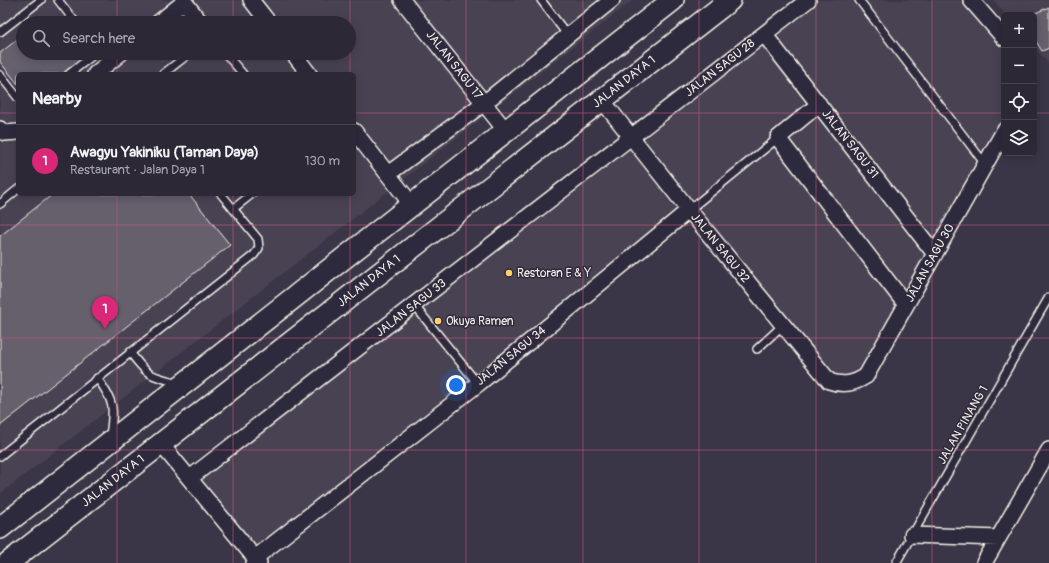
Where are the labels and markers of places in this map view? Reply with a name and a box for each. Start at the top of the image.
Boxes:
place label: Restoran E & Y [517,266,591,281]
marker: Restoran E & Y [504,268,514,278]
pin: 1 [92,296,118,329]
place label: Okuya Ramen [446,314,514,329]
marker: Okuya Ramen [433,316,443,326]

